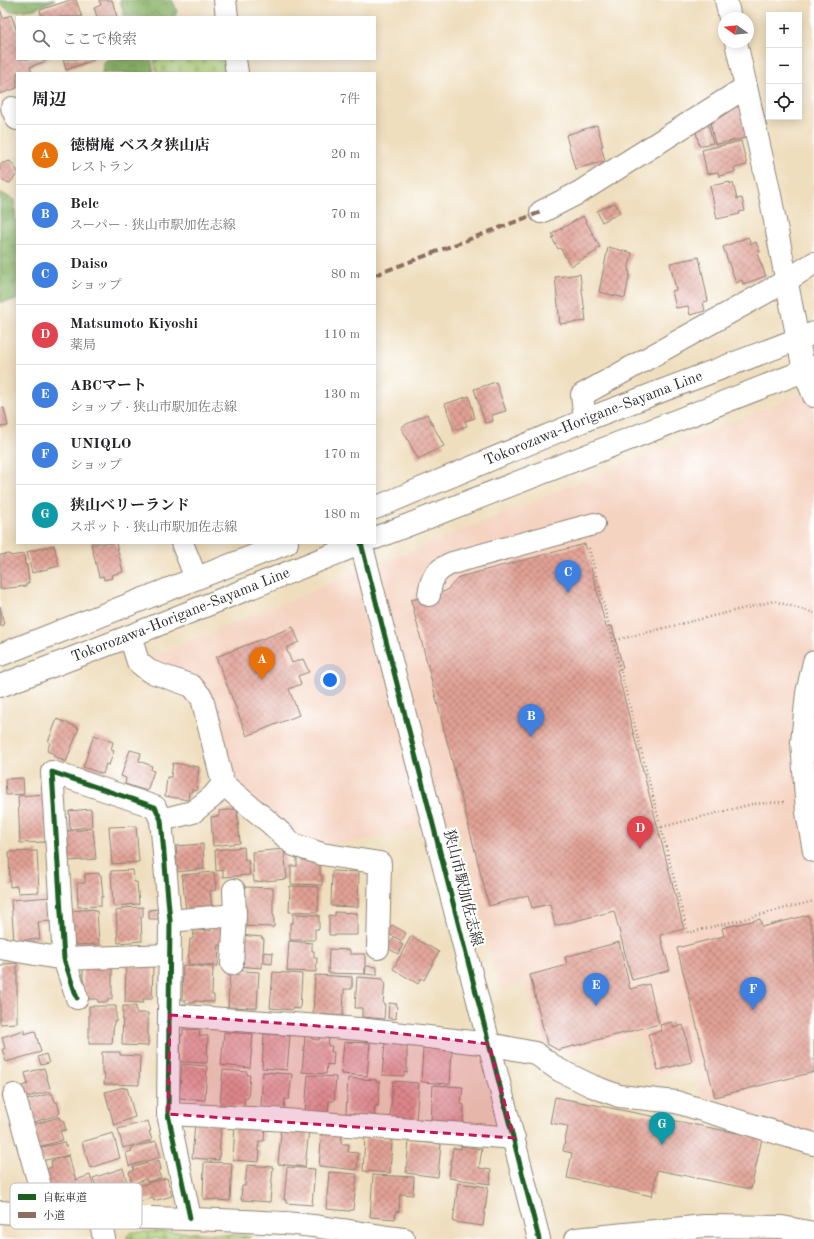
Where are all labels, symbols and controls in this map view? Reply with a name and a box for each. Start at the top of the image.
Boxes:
north arrow [718,12,754,48]
map controls [766,12,802,120]
button: + [766,12,802,48]
search box [16,16,376,60]
icon: search [30,27,52,49]
text: ここで検索 [62,33,137,48]
button: − [766,48,802,84]
button: locate [766,84,802,120]
text: 周辺 [32,92,66,109]
text: 7件 [339,93,360,106]
text: 徳樹庵 ベスタ狭山店 [70,139,209,154]
text: A [40,148,50,161]
text: 20 m [331,148,360,161]
text: レストラン [70,161,135,174]
text: Belc [70,197,99,212]
text: B [40,208,50,221]
text: 70 m [331,208,360,221]
text: スーパー · 狭山市駅加佐志線 [70,219,236,232]
text: Daiso [70,257,108,272]
text: C [41,268,49,281]
text: 80 m [331,268,360,281]
text: ショップ [70,279,122,292]
text: Matsumoto Kiyoshi [70,317,198,332]
text: D [40,328,50,341]
text: 110 m [323,328,360,341]
text: 薬局 [70,339,96,352]
street label: Tokorozawa-Horigane-Sayama Line [482,369,705,469]
text: ABCマート [70,379,147,394]
text: E [41,388,49,401]
text: 130 m [323,388,360,401]
text: ショップ · 狭山市駅加佐志線 [70,401,237,414]
text: UNIQLO [70,437,131,452]
text: F [41,448,49,461]
text: 170 m [323,448,360,461]
text: ショップ [70,459,122,472]
text: 狭山ベリーランド [70,499,190,514]
text: G [40,508,50,521]
text: 180 m [323,508,360,521]
text: スポット · 狭山市駅加佐志線 [70,521,237,534]
pin: C [555,560,581,593]
street label: Tokorozawa-Horigane-Sayama Line [69,565,292,665]
pin: A [249,647,275,680]
your location [320,670,340,690]
pin: B [518,704,544,737]
pin: D [627,816,653,849]
street label: 狭山市駅加佐志線 [440,827,486,948]
pin: E [583,973,609,1006]
pin: F [740,977,766,1010]
pin: G [649,1112,675,1145]
legend [10,1183,142,1229]
text: 自転車道 [43,1191,87,1204]
text: 小道 [43,1209,65,1222]

